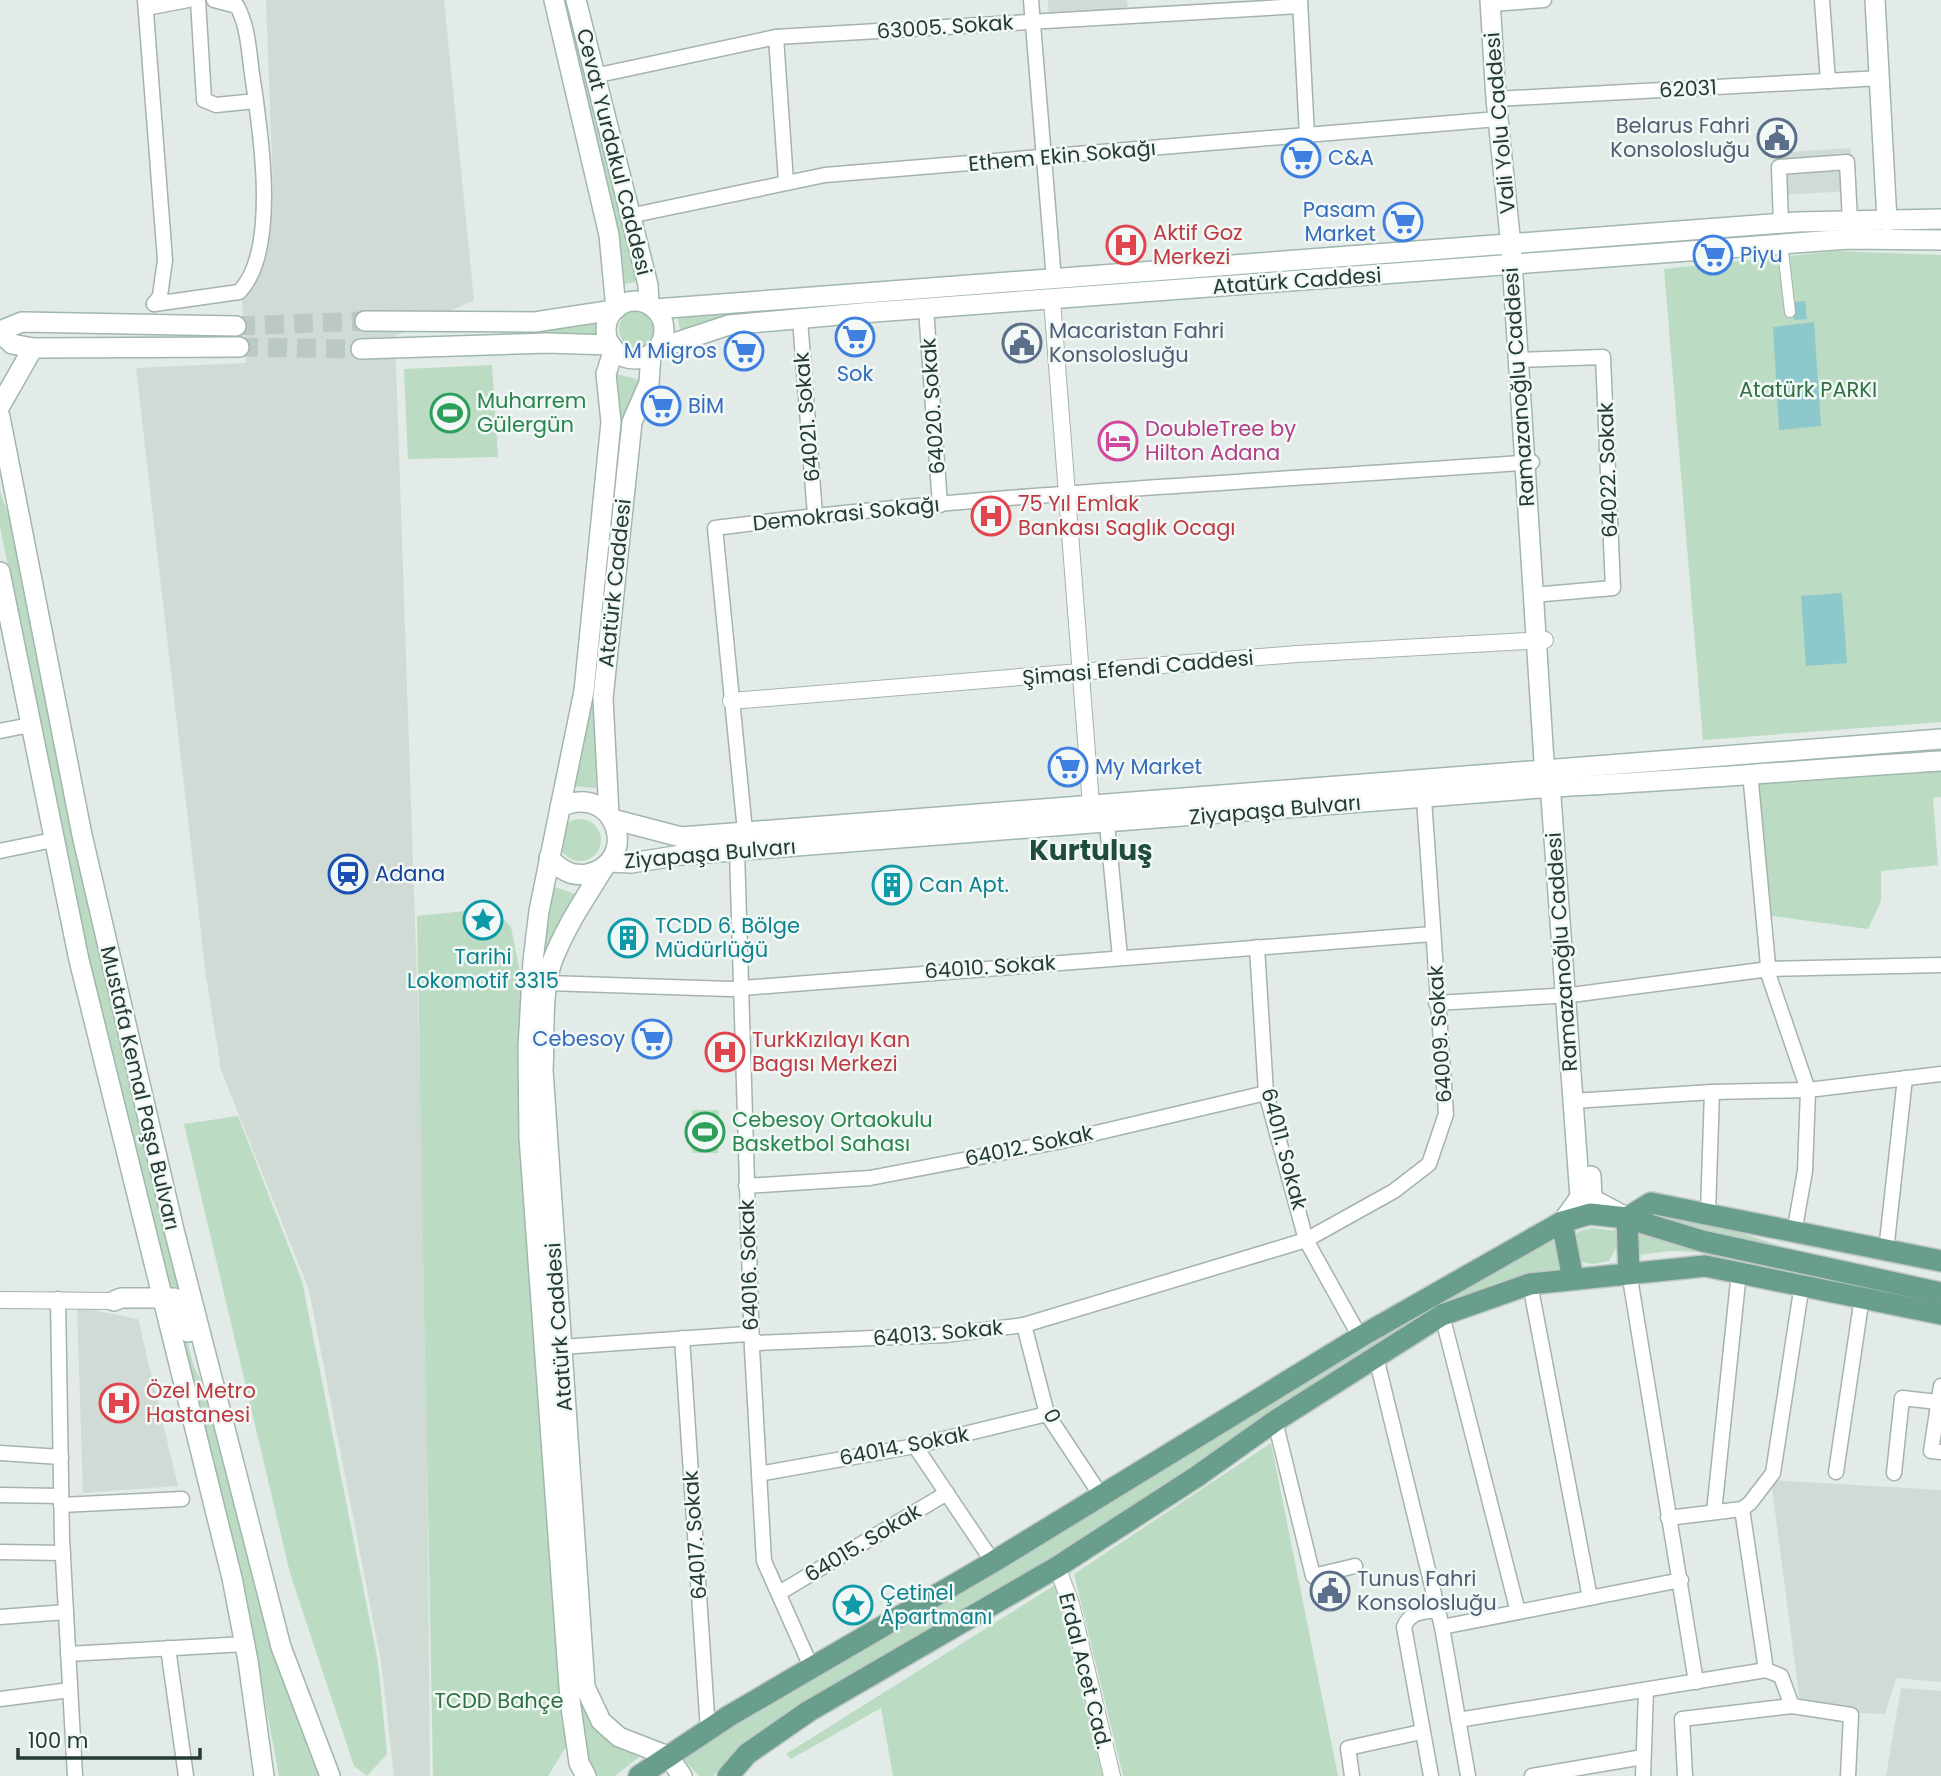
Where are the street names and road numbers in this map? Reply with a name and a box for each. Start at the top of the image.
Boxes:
street label: 63005. Sokak [876,7,1014,46]
street label: Cevat Yurdakul Caddesi [570,25,659,278]
street label: Vali Yolu Caddesi [1477,31,1522,215]
street label: 62031 [1658,73,1718,104]
street label: Ethem Ekin Sokağı [967,133,1157,178]
street label: Atatürk Caddesi [1212,260,1382,301]
street label: Ramazanoğlu Caddesi [1496,266,1541,508]
street label: 64020. Sokak [913,337,952,475]
street label: 64021. Sokak [786,351,827,483]
street label: 64022. Sokak [1591,402,1624,538]
street label: Demokrasi Sokağı [751,489,941,538]
street label: Atatürk Caddesi [591,497,638,669]
street label: Şimasi Efendi Caddesi [1021,643,1255,692]
street label: Ziyapaşa Bulvarı [1188,788,1362,831]
street label: Ramazanoğlu Caddesi [1539,831,1584,1073]
street label: Ziyapaşa Bulvarı [623,832,797,875]
street label: Mustafa Kemal Paşa Bulvarı [94,943,187,1233]
street label: 64010. Sokak [923,947,1057,986]
street label: 64009. Sokak [1420,964,1459,1104]
street label: 64011. Sokak [1254,1085,1315,1213]
street label: 64012. Sokak [962,1118,1096,1173]
street label: 64016. Sokak [732,1199,765,1331]
street label: Atatürk Caddesi [538,1242,579,1412]
street label: 64013. Sokak [872,1312,1004,1353]
street label: 0 [1037,1404,1068,1428]
street label: 64014. Sokak [837,1419,971,1472]
street label: 64017. Sokak [676,1469,713,1601]
street label: 64015. Sokak [799,1496,927,1589]
street label: Erdal Acet Cad. [1052,1590,1119,1752]

